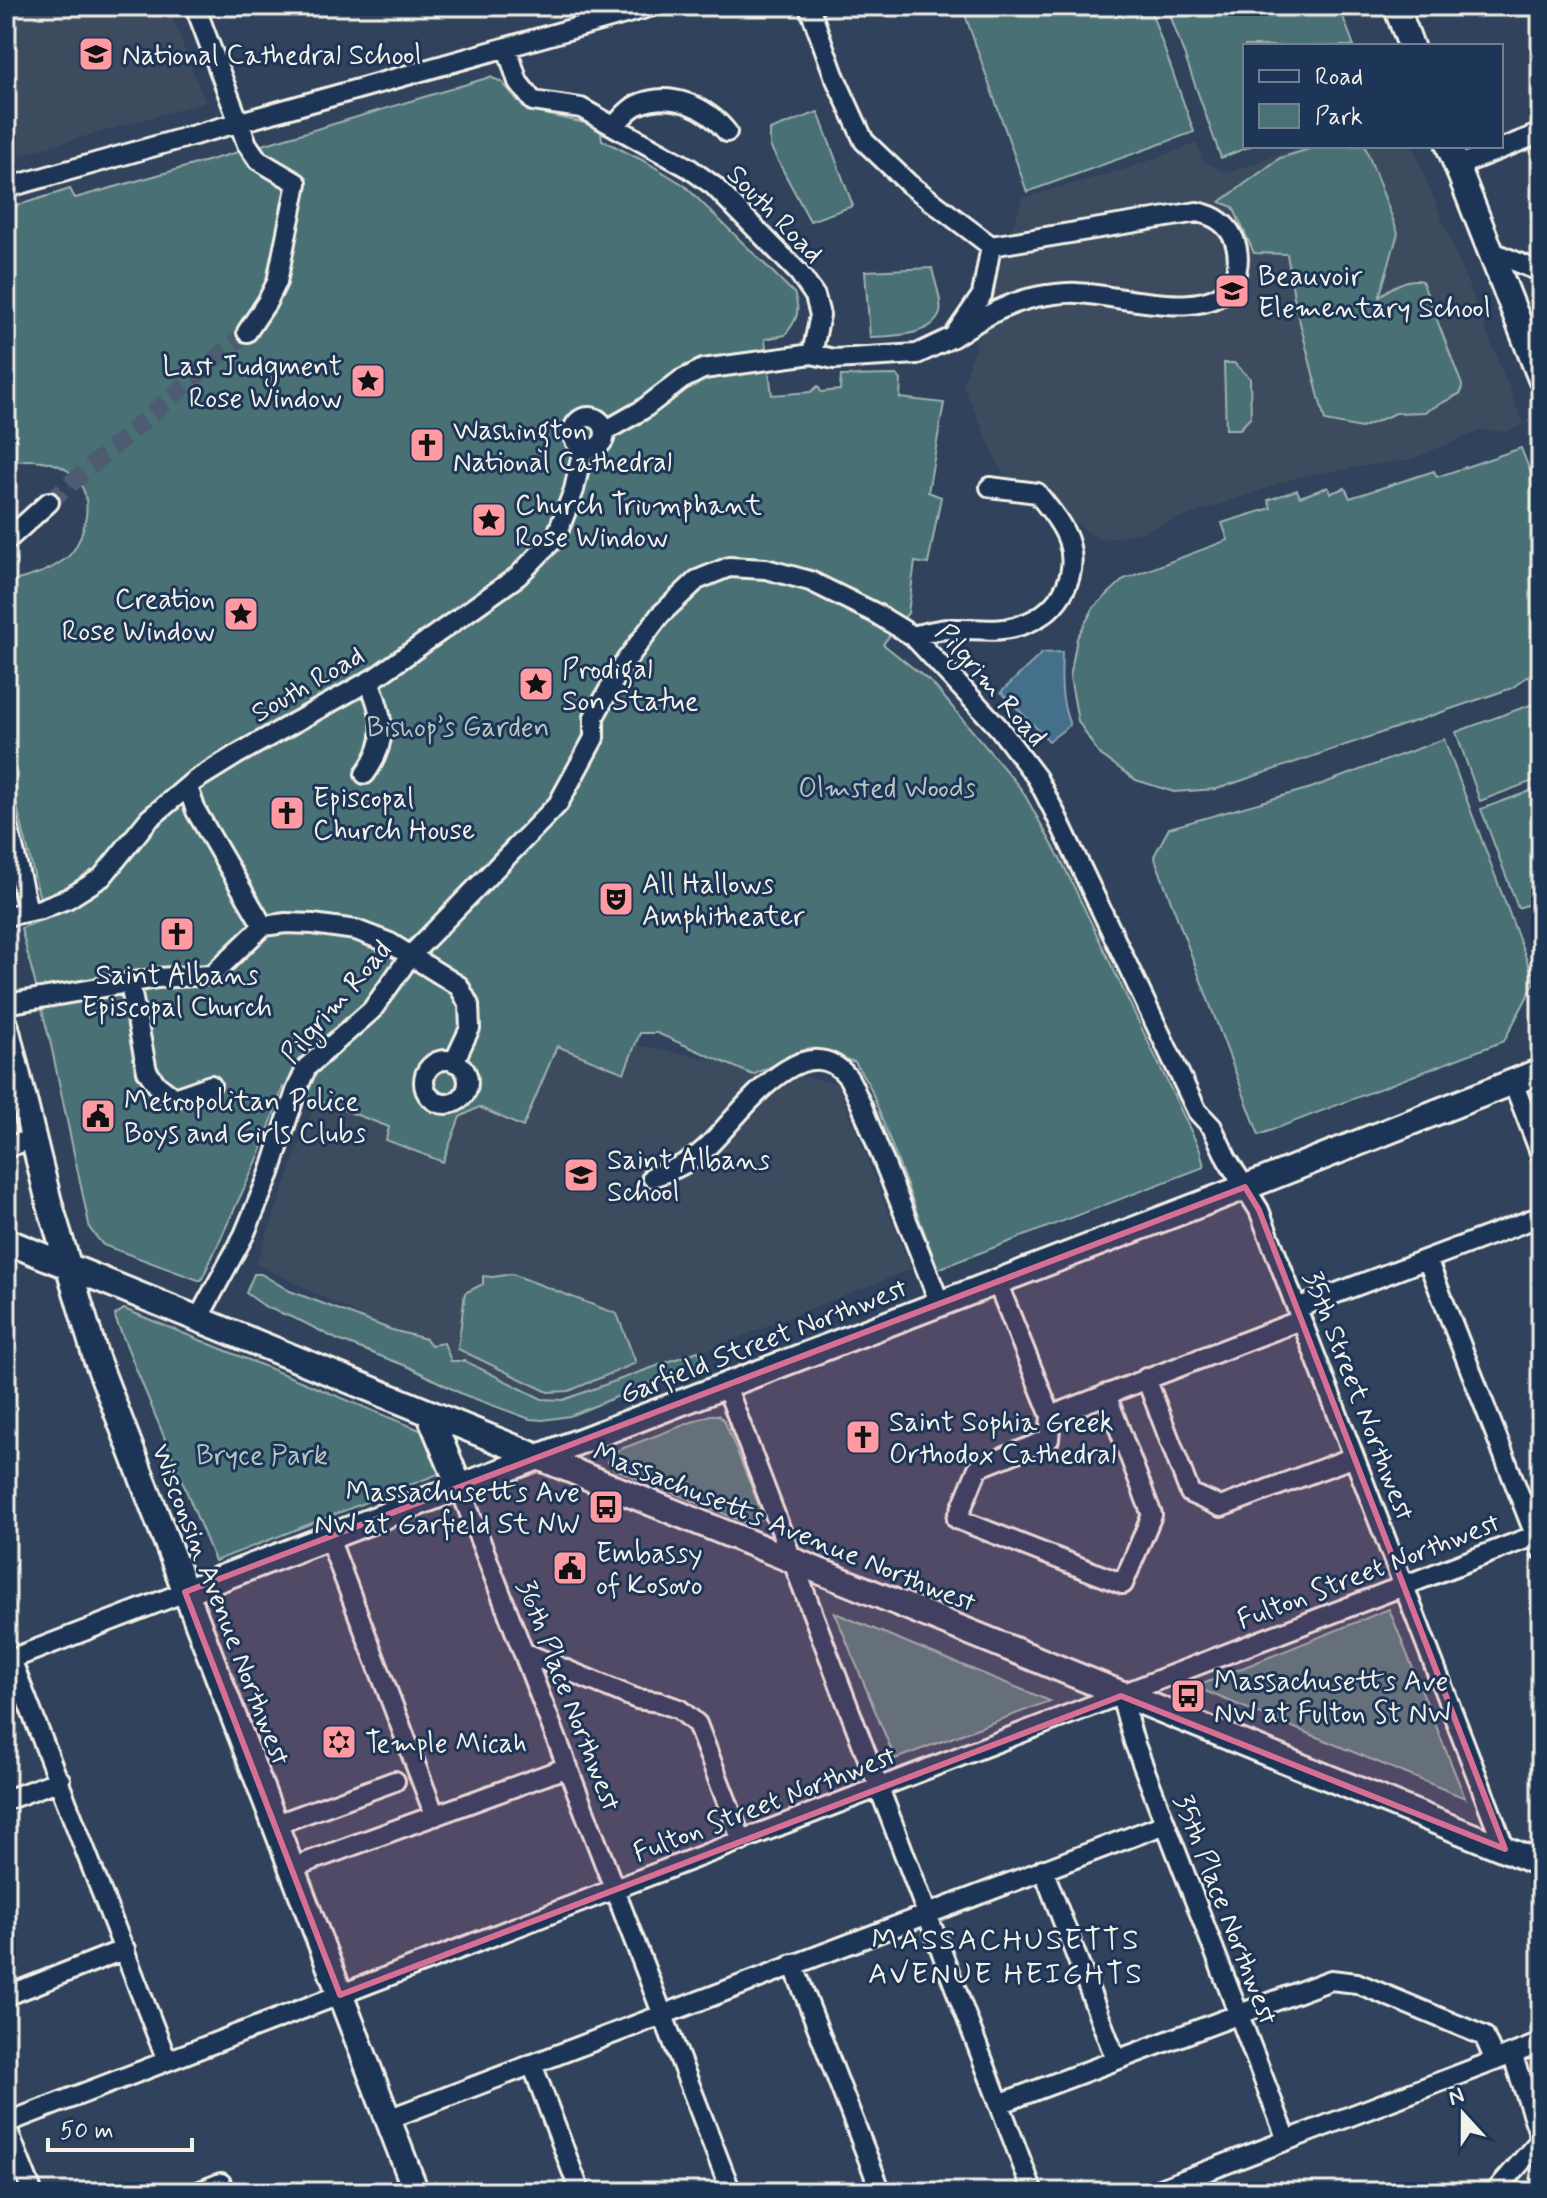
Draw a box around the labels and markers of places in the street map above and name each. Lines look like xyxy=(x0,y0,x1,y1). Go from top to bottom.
school or university icon: National Cathedral School xyxy=(77,35,115,73)
place label: National Cathedral School xyxy=(122,38,421,75)
place label: Beauvoir Elementary School xyxy=(1258,259,1491,328)
school or university icon: Beauvoir Elementary School xyxy=(1213,272,1251,310)
place label: Last Judgment Rose Window xyxy=(162,349,342,418)
place icon: Last Judgment Rose Window xyxy=(349,362,387,400)
place label: Washington National Cathedral xyxy=(453,413,672,482)
church icon: Washington National Cathedral xyxy=(408,426,446,464)
place label: Church Triumphant Rose Window xyxy=(515,488,763,557)
place icon: Church Triumphant Rose Window xyxy=(470,501,508,539)
place label: Creation Rose Window xyxy=(62,582,215,651)
place icon: Creation Rose Window xyxy=(222,595,260,633)
place label: Prodigal Son Statue xyxy=(562,652,698,721)
place icon: Prodigal Son Statue xyxy=(517,665,555,703)
place label: Episcopal Church House xyxy=(313,781,475,850)
church icon: Episcopal Church House xyxy=(268,794,306,832)
place label: All Hallows Amphitheater xyxy=(642,867,805,936)
theatre icon: All Hallows Amphitheater xyxy=(597,880,635,918)
church icon: Saint Albans Episcopal Church xyxy=(158,915,196,953)
place label: Saint Albans Episcopal Church xyxy=(82,958,272,1027)
place label: Metropolitan Police Boys and Girls Clubs xyxy=(124,1084,366,1153)
public building icon: Metropolitan Police Boys and Girls Clubs xyxy=(79,1097,117,1135)
place label: Saint Albans School xyxy=(607,1143,770,1212)
school or university icon: Saint Albans School xyxy=(562,1156,600,1194)
place label: Saint Sophia Greek Orthodox Cathedral xyxy=(889,1405,1116,1474)
church icon: Saint Sophia Greek Orthodox Cathedral xyxy=(844,1418,882,1456)
place label: Massachusetts Ave NW at Garfield St NW xyxy=(314,1475,580,1544)
bus stop icon: Massachusetts Ave NW at Garfield St NW xyxy=(587,1488,625,1526)
place label: Embassy of Kosovo xyxy=(596,1536,703,1605)
public building icon: Embassy of Kosovo xyxy=(551,1549,589,1587)
place label: Massachusetts Ave NW at Fulton St NW xyxy=(1214,1664,1451,1733)
bus stop icon: Massachusetts Ave NW at Fulton St NW xyxy=(1169,1677,1207,1715)
synagogue icon: Temple Micah xyxy=(320,1723,358,1761)
place label: Temple Micah xyxy=(365,1726,527,1763)

